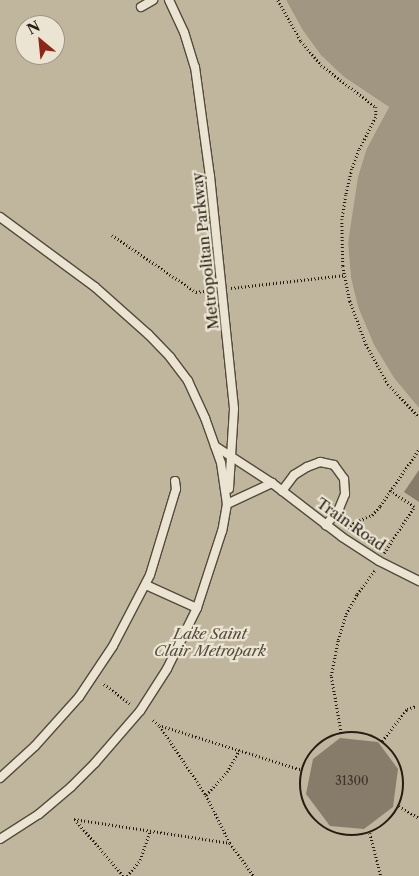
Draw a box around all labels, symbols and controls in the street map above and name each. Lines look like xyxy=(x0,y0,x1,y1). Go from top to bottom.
north arrow xyxy=(15,15,65,65)
text: N xyxy=(24,17,43,38)
street label: Metropolitan Parkway xyxy=(188,171,222,331)
street label: Train Road xyxy=(313,494,389,554)
park label: Lake Saint Clair Metropark xyxy=(154,624,266,659)
house number: 31300 xyxy=(335,774,369,788)

